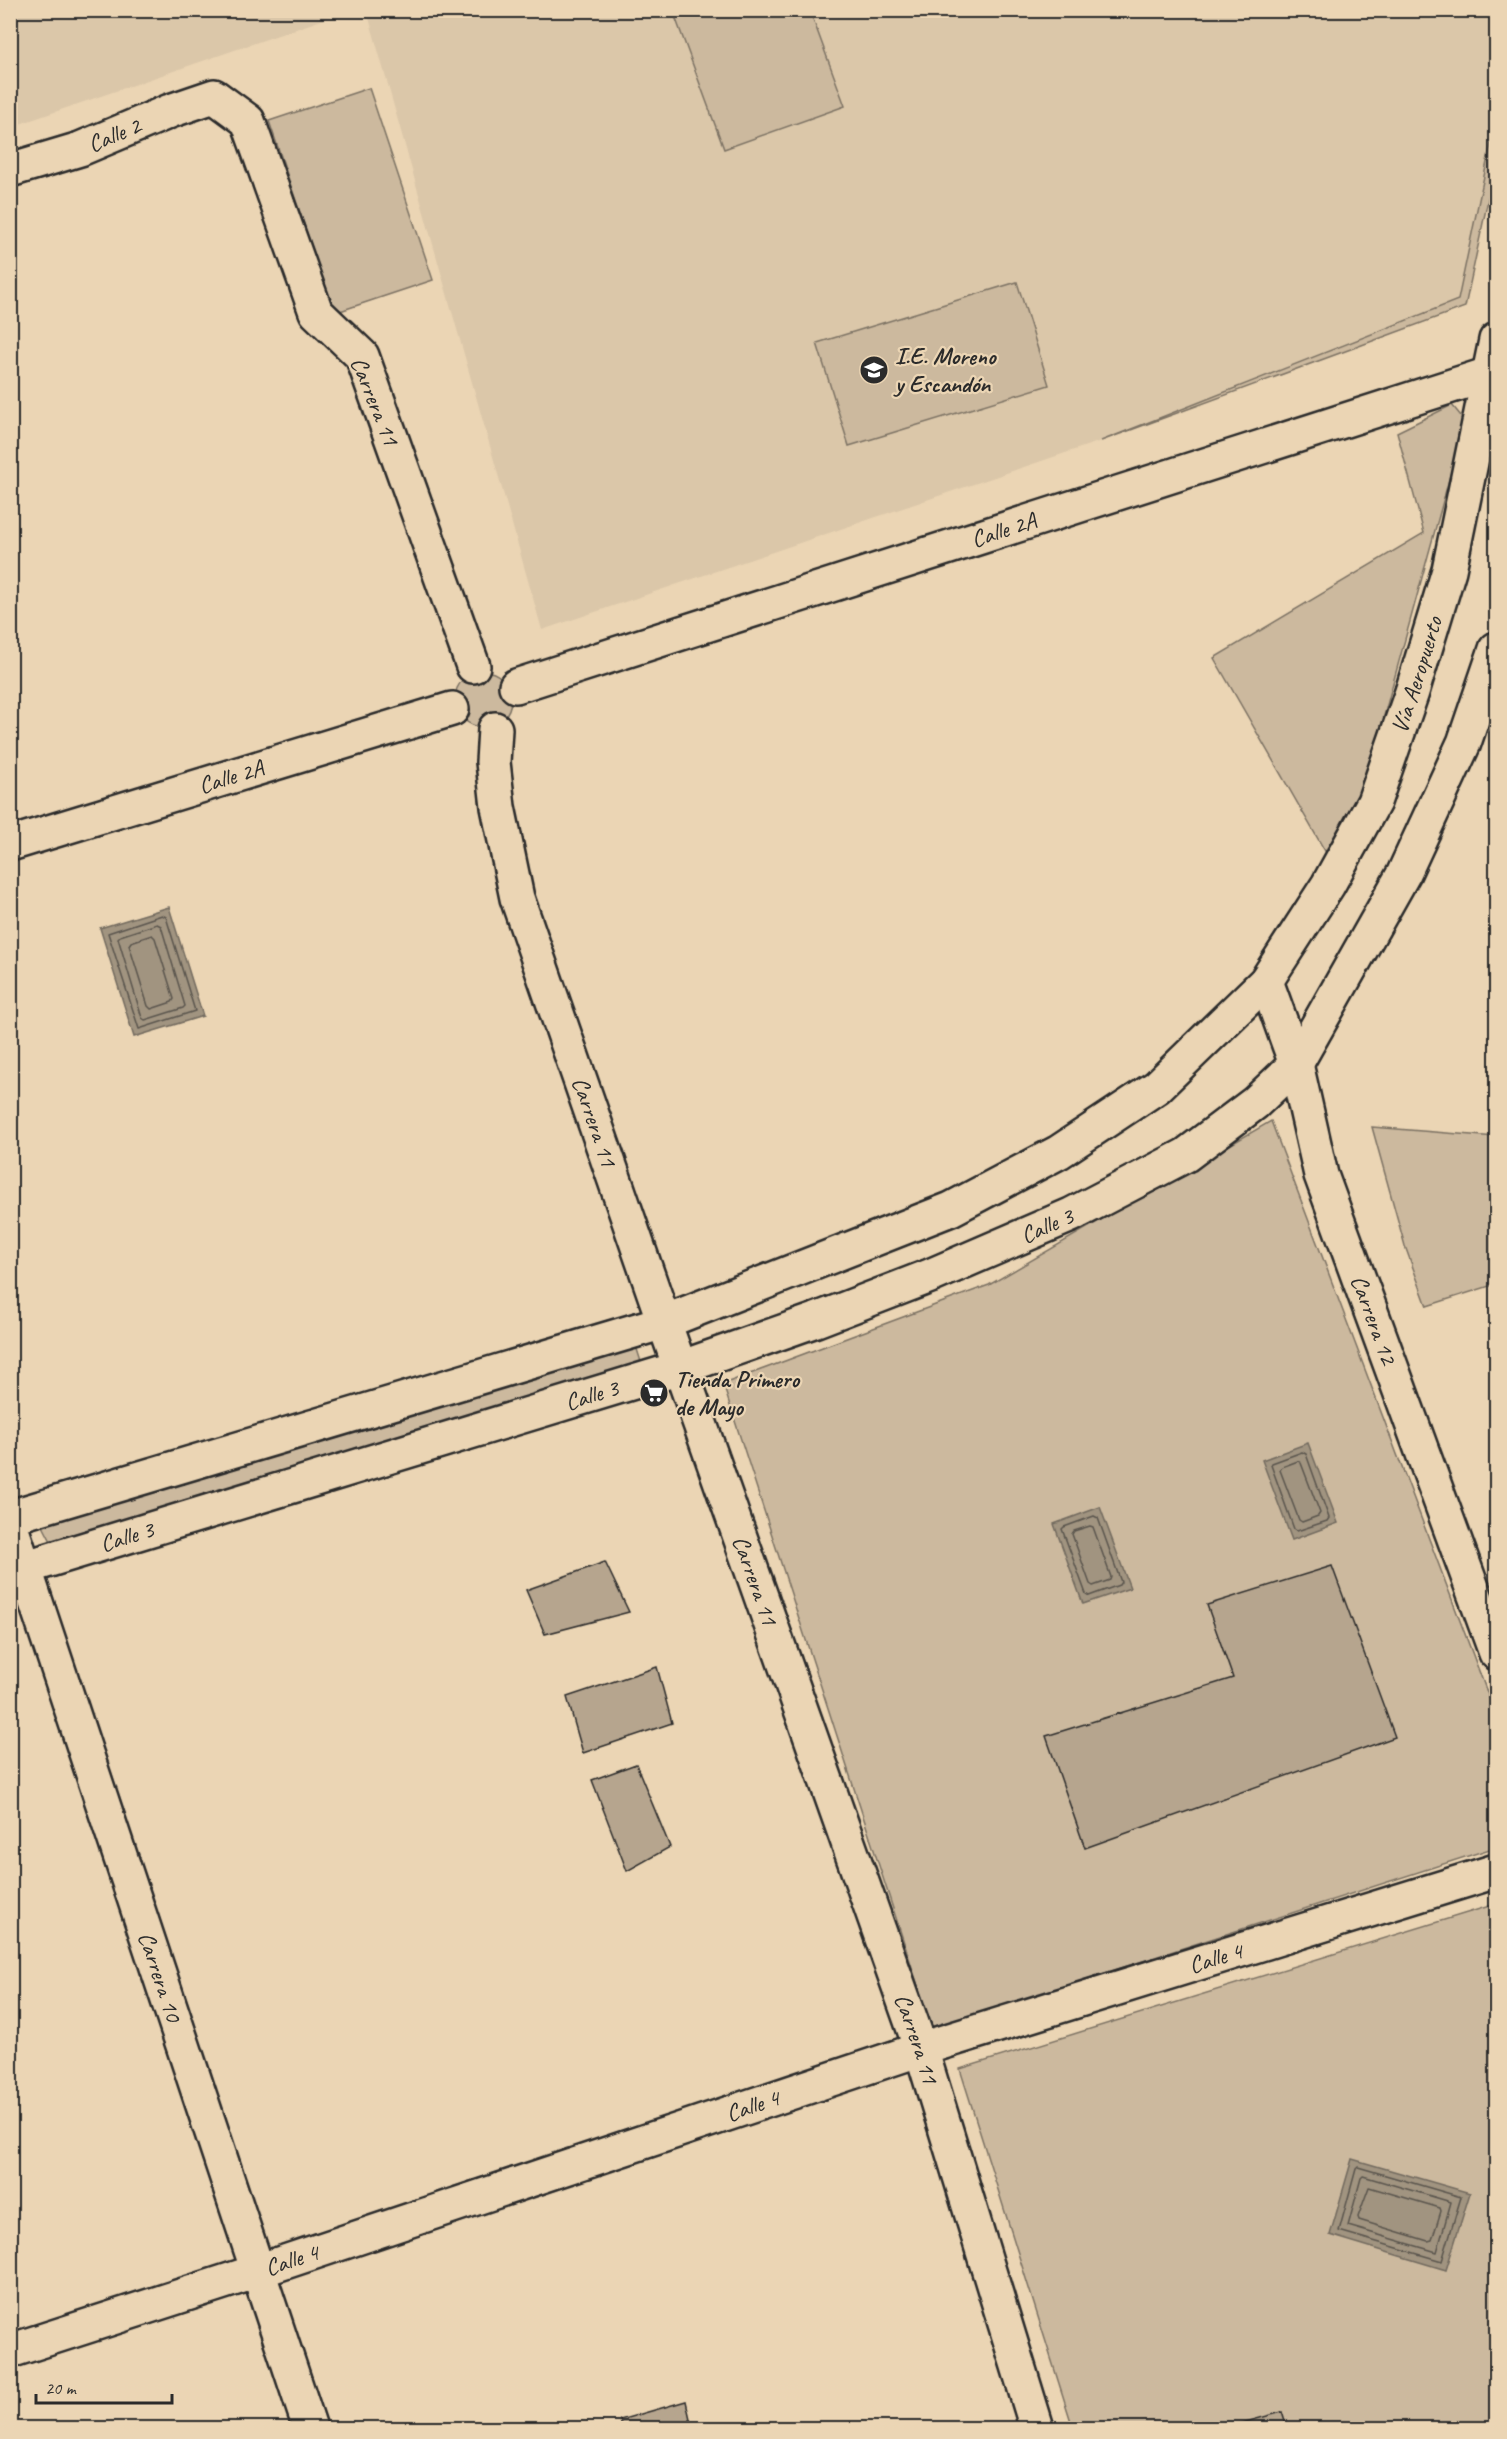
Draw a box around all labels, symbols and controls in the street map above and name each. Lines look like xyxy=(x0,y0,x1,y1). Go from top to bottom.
street label: Calle 2 xyxy=(83,109,147,159)
place label: I.E. Moreno y Escandón xyxy=(893,341,998,399)
street label: Carrera 11 xyxy=(344,352,407,451)
school or university icon: I.E. Moreno y Escandón xyxy=(858,354,890,386)
street label: Calle 2A xyxy=(967,505,1041,554)
street label: Vía Aeropuerto xyxy=(1384,612,1449,737)
street label: Calle 2A xyxy=(195,752,268,801)
street label: Carrera 11 xyxy=(565,1073,624,1172)
street label: Calle 3 xyxy=(1016,1200,1080,1250)
street label: Carrera 12 xyxy=(1344,1271,1405,1370)
place label: Tienda Primero de Mayo xyxy=(675,1364,801,1422)
street label: Calle 3 xyxy=(561,1372,624,1417)
supermarket icon: Tienda Primero de Mayo xyxy=(638,1377,670,1409)
street label: Calle 3 xyxy=(96,1514,159,1559)
street label: Carrera 11 xyxy=(726,1532,785,1630)
street label: Carrera 10 xyxy=(131,1928,190,2028)
street label: Calle 4 xyxy=(1185,1935,1248,1980)
street label: Carrera 11 xyxy=(888,1990,946,2088)
street label: Calle 4 xyxy=(722,2082,785,2128)
street label: Calle 4 xyxy=(261,2236,324,2283)
scale bar xyxy=(36,2367,172,2405)
text: 20 m xyxy=(45,2377,78,2399)

